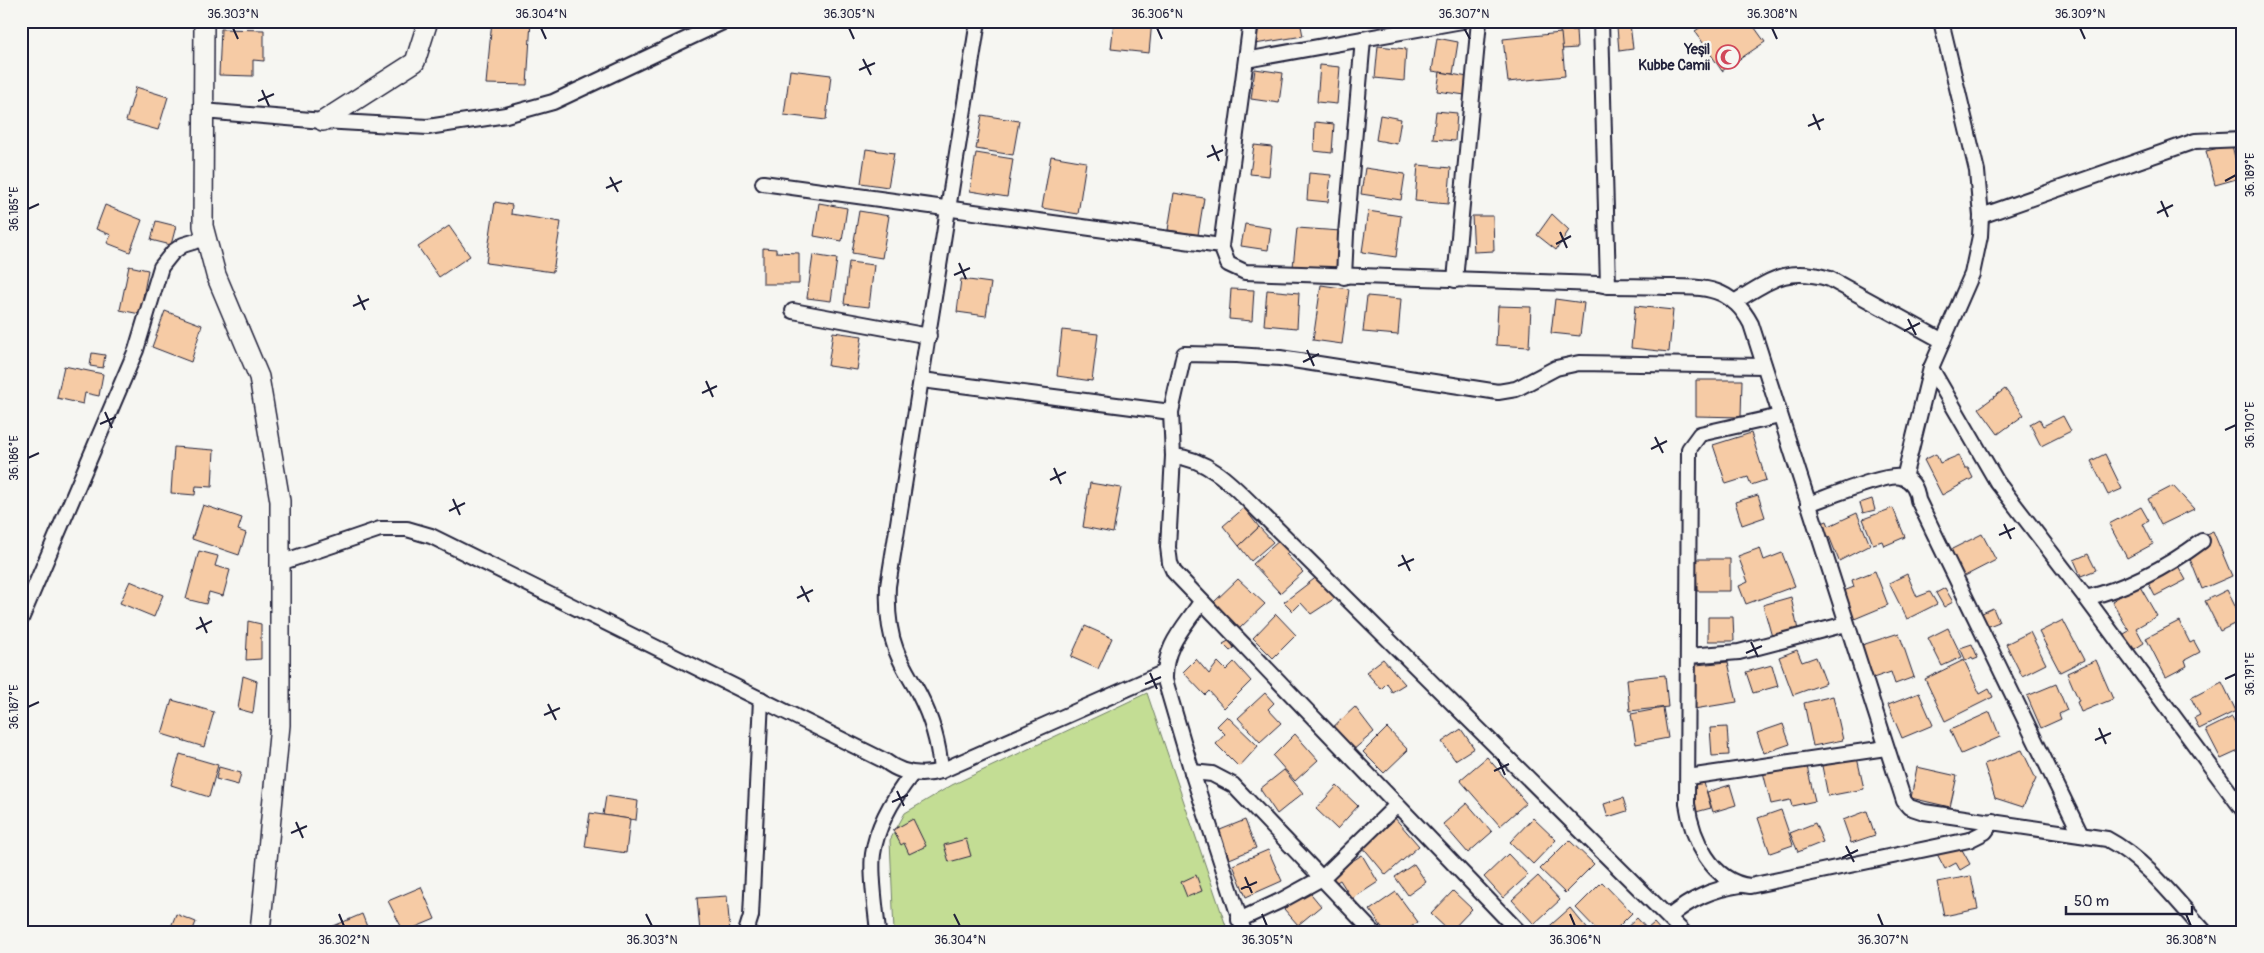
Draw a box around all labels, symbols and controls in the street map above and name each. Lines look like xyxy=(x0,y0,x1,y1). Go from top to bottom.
text: 36.303°N xyxy=(207,7,259,22)
text: 36.304°N xyxy=(515,7,567,22)
text: 36.305°N xyxy=(823,7,875,22)
text: 36.306°N xyxy=(1131,7,1183,22)
text: 36.307°N xyxy=(1439,7,1489,22)
text: 36.308°N xyxy=(1747,7,1797,22)
text: 36.309°N xyxy=(2055,7,2105,22)
place label: Yeşil Kubbe Camii xyxy=(1638,41,1710,74)
mosque icon: Yeşil Kubbe Camii xyxy=(1715,44,1741,70)
text: 36.189°E xyxy=(2243,153,2258,197)
text: 36.185°E xyxy=(7,186,22,232)
text: 36.190°E xyxy=(2243,402,2258,448)
text: 36.186°E xyxy=(7,435,22,481)
text: 36.191°E xyxy=(2243,652,2258,696)
text: 36.187°E xyxy=(7,685,22,729)
scale bar xyxy=(2066,883,2193,915)
text: 50 m xyxy=(2074,892,2109,911)
text: 36.302°N xyxy=(318,933,370,948)
text: 36.303°N xyxy=(626,933,678,948)
text: 36.304°N xyxy=(934,933,986,948)
text: 36.305°N xyxy=(1241,933,1293,948)
text: 36.306°N xyxy=(1549,933,1601,948)
text: 36.307°N xyxy=(1858,933,1908,948)
text: 36.308°N xyxy=(2166,933,2216,948)

